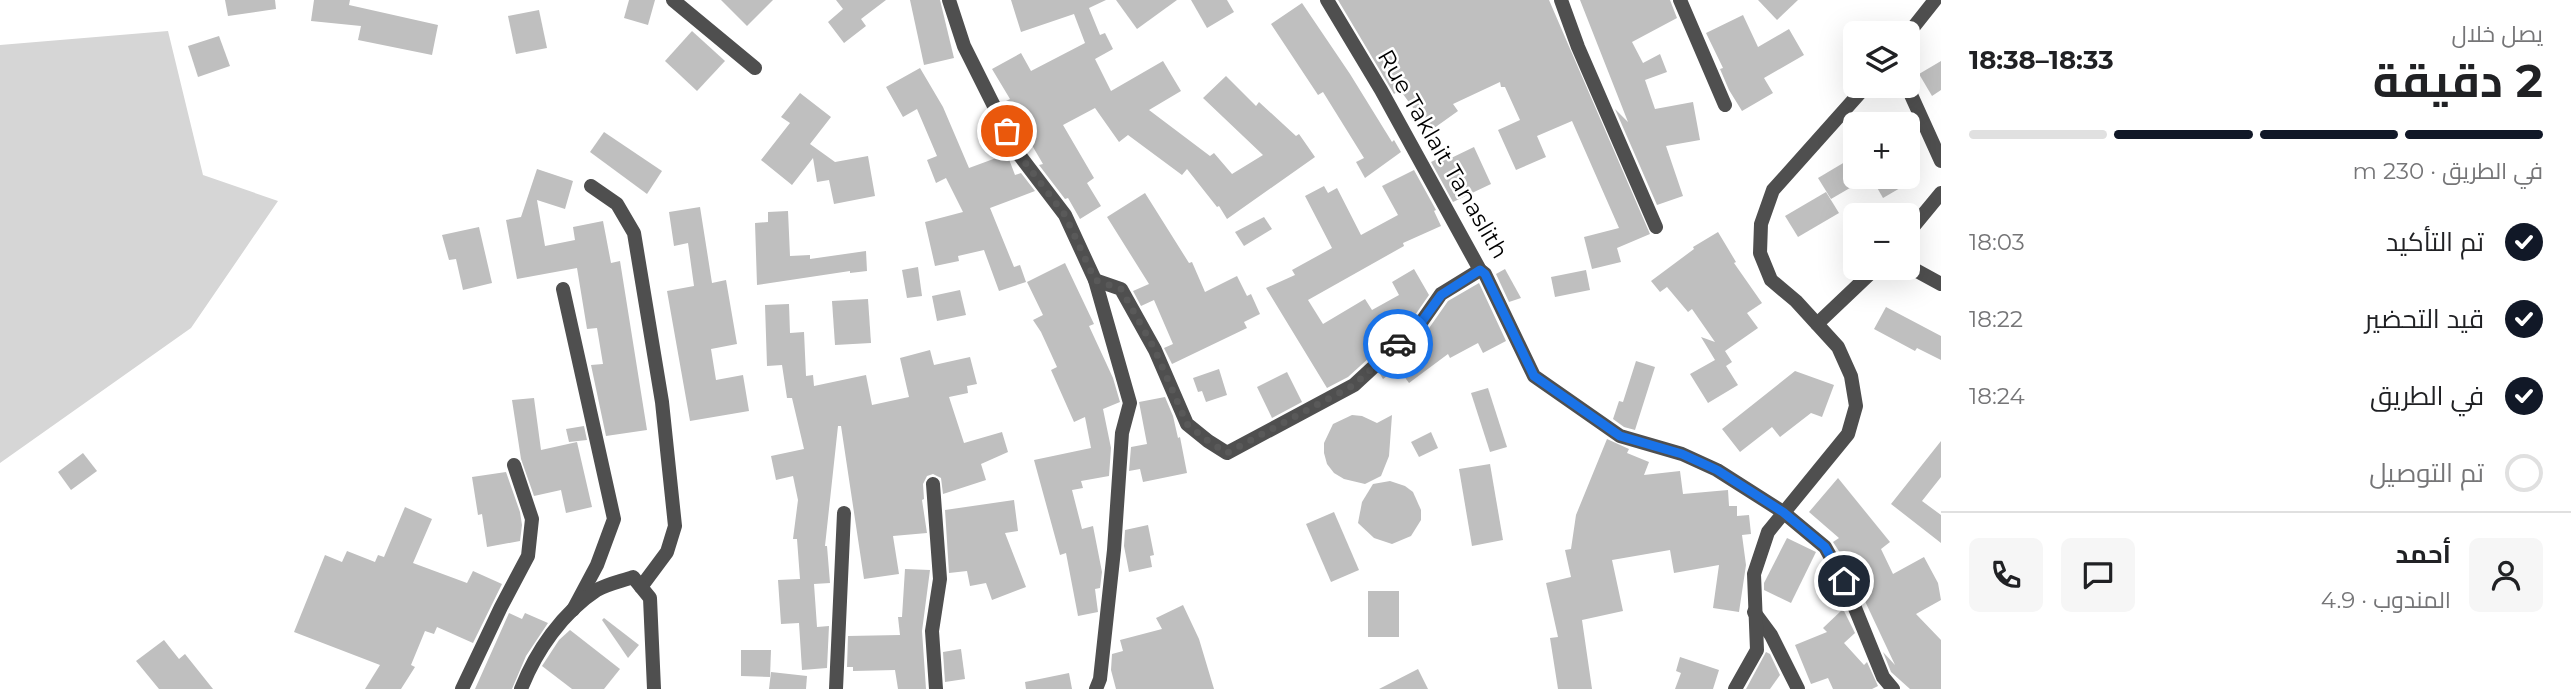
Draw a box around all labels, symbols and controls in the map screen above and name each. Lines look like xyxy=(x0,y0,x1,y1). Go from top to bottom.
text: يصل خلال xyxy=(2452,20,2543,48)
map controls xyxy=(1843,21,1920,280)
button: layers xyxy=(1843,21,1920,98)
text: 18:33–18:38 xyxy=(1969,44,2114,76)
street label: Rue Taklait Tanaslith xyxy=(1372,45,1514,263)
text: 2 دقيقة xyxy=(2373,52,2543,109)
pin xyxy=(977,101,1037,161)
icon: bag xyxy=(988,112,1026,150)
button: + xyxy=(1843,112,1920,189)
text: في الطريق · 230 m xyxy=(2353,157,2543,185)
button: − xyxy=(1843,203,1920,280)
icon: check xyxy=(2505,223,2543,261)
text: تم التأكيد xyxy=(2386,226,2484,258)
text: 18:03 xyxy=(1969,228,2025,256)
icon: check xyxy=(2505,300,2543,338)
text: قيد التحضير xyxy=(2365,303,2484,335)
text: 18:22 xyxy=(1969,305,2023,333)
courier xyxy=(1363,309,1433,379)
icon: car xyxy=(1379,325,1417,363)
icon: check xyxy=(2505,377,2543,415)
text: في الطريق xyxy=(2370,380,2484,412)
text: 18:24 xyxy=(1969,382,2025,410)
text: تم التوصيل xyxy=(2369,457,2484,489)
button: phone xyxy=(1969,538,2043,612)
button: chat xyxy=(2061,538,2135,612)
text: أحمد xyxy=(2395,538,2451,570)
button: person xyxy=(2469,538,2543,612)
pin xyxy=(1814,551,1874,611)
icon: home xyxy=(1825,562,1863,600)
text: المندوب · 4.9 xyxy=(2321,586,2451,614)

